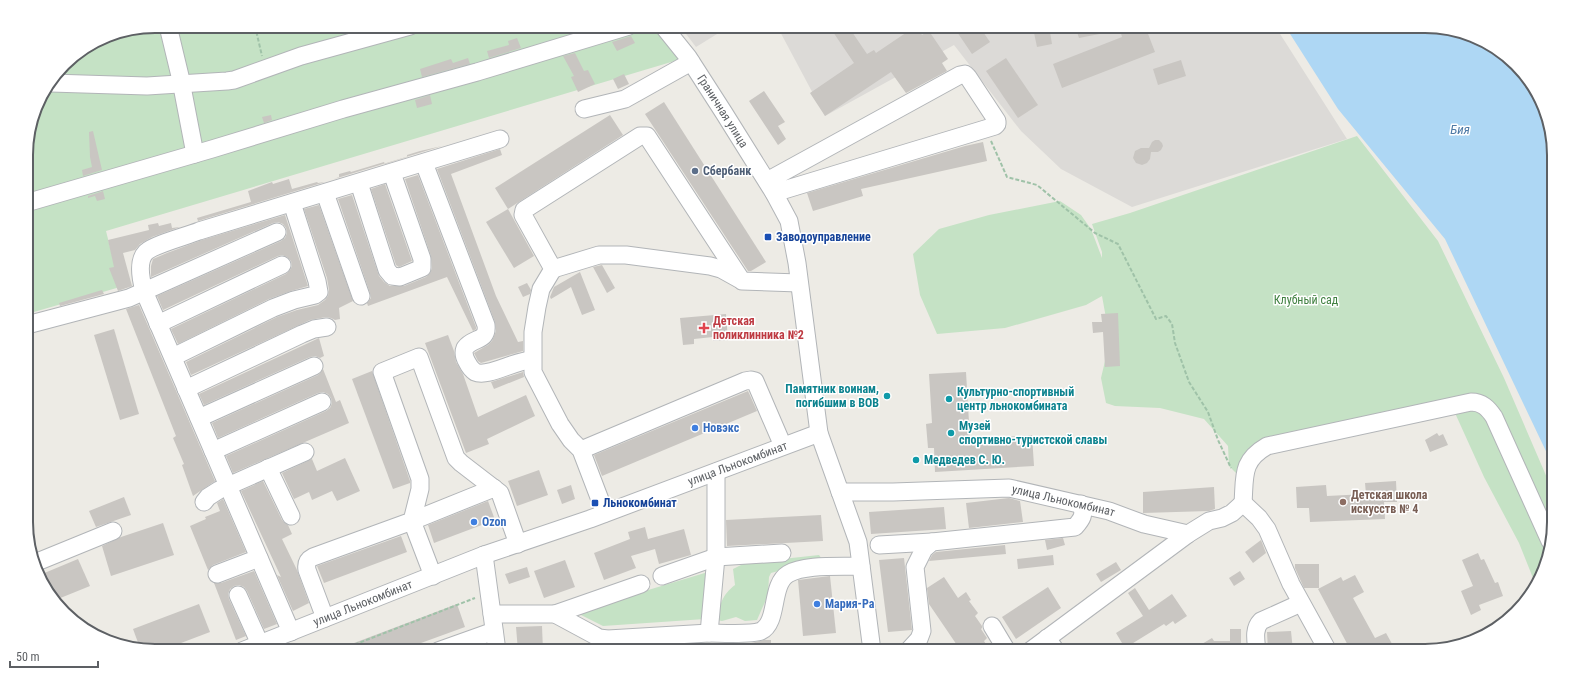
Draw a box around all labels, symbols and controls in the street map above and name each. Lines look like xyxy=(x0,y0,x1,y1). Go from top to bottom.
street label: Граничная улица xyxy=(694,72,751,150)
water label: Бия xyxy=(1450,122,1470,137)
place label: Сбербанк xyxy=(703,164,751,178)
marker: Сбербанк xyxy=(690,166,700,176)
place label: Заводоуправление xyxy=(776,230,871,244)
marker: Заводоуправление xyxy=(763,232,773,242)
park label: Клубный сад xyxy=(1274,293,1339,307)
place label: Детская поликлинника №2 xyxy=(713,314,804,342)
marker: Детская поликлинника №2 xyxy=(698,322,710,334)
place label: Памятник воинам, погибшим в ВОВ xyxy=(785,382,879,410)
place label: Культурно-спортивный центр льнокомбината xyxy=(957,385,1074,413)
marker: Памятник воинам, погибшим в ВОВ xyxy=(882,391,892,401)
marker: Культурно-спортивный центр льнокомбината xyxy=(944,394,954,404)
place label: Музей спортивно-туристской славы xyxy=(959,419,1107,447)
place label: Новэкс xyxy=(703,421,740,435)
marker: Новэкс xyxy=(690,423,700,433)
marker: Музей спортивно-туристской славы xyxy=(946,428,956,438)
street label: улица Льнокомбинат xyxy=(686,438,789,489)
place label: Медведев С. Ю. xyxy=(924,453,1005,467)
marker: Медведев С. Ю. xyxy=(911,455,921,465)
street label: улица Льнокомбинат xyxy=(1011,482,1117,520)
place label: Детская школа искусств № 4 xyxy=(1351,488,1428,516)
place label: Льнокомбинат xyxy=(603,496,677,510)
marker: Детская школа искусств № 4 xyxy=(1338,497,1348,507)
marker: Льнокомбинат xyxy=(590,498,600,508)
place label: Ozon xyxy=(482,515,507,529)
marker: Ozon xyxy=(469,517,479,527)
street label: улица Льнокомбинат xyxy=(311,577,414,629)
place label: Мария-Ра xyxy=(825,597,875,611)
marker: Мария-Ра xyxy=(812,599,822,609)
scale bar xyxy=(10,643,98,669)
text: 50 m xyxy=(16,650,40,664)

